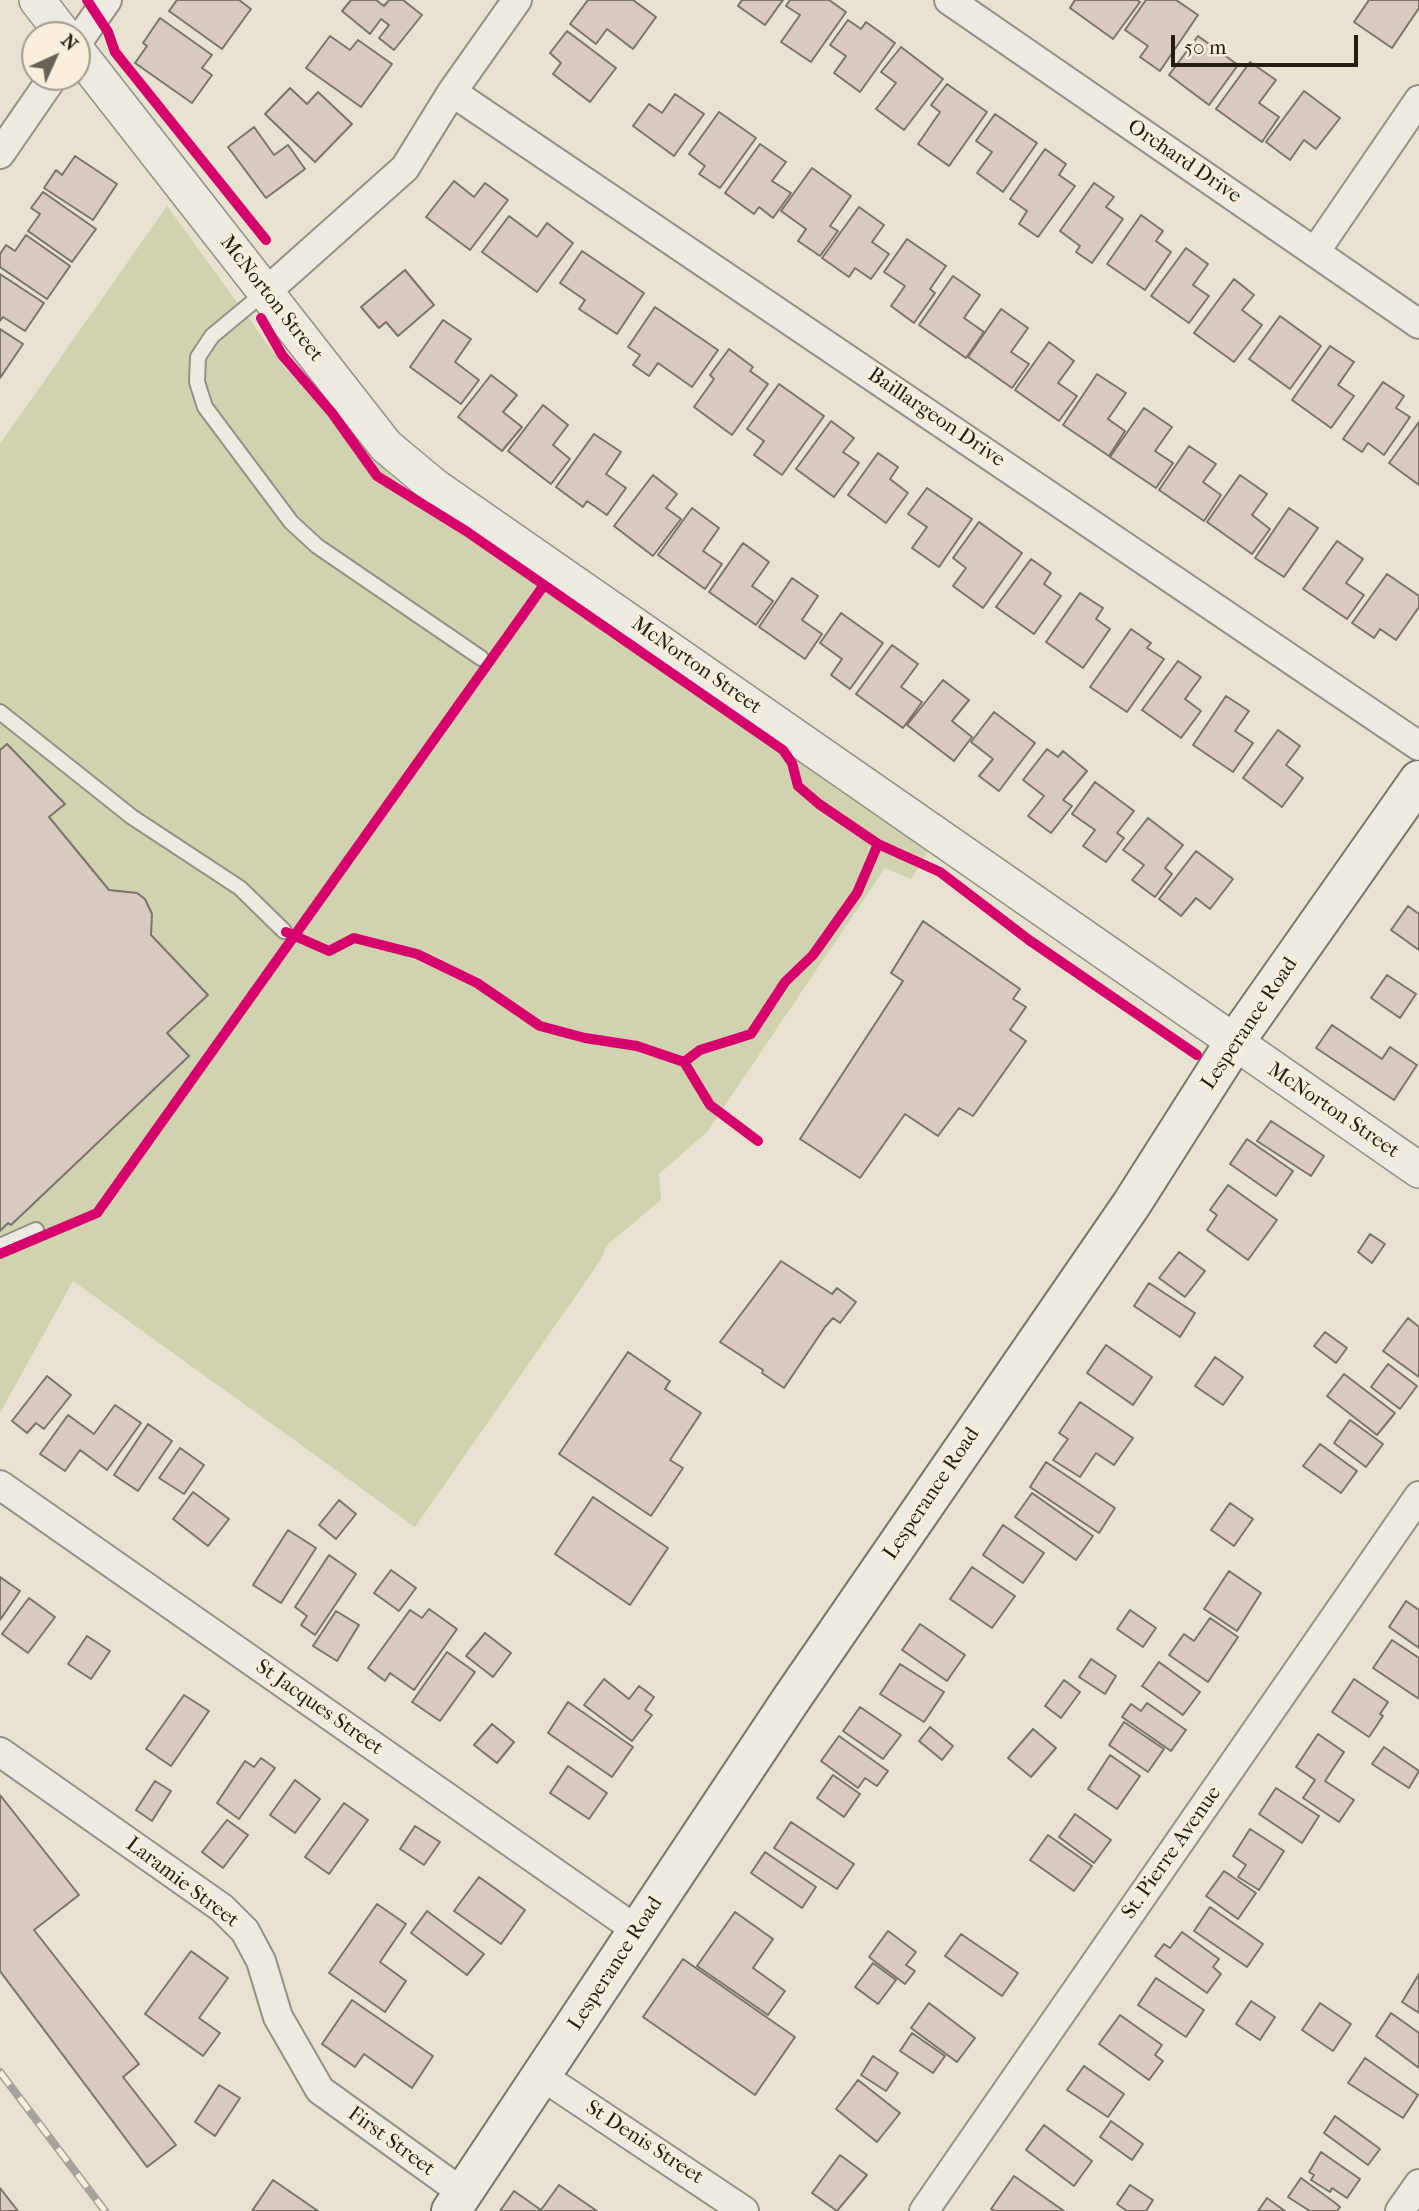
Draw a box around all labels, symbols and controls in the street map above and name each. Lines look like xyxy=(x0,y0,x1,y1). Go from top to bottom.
north arrow xyxy=(21,21,91,91)
scale bar xyxy=(1174,21,1361,65)
text: N xyxy=(57,30,82,55)
text: 50 m xyxy=(1184,35,1227,59)
street label: Orchard Drive xyxy=(1122,115,1246,209)
street label: McNorton Street xyxy=(214,231,328,367)
street label: Baillargeon Drive xyxy=(863,363,1009,473)
street label: McNorton Street xyxy=(626,612,766,720)
street label: Lesperance Road xyxy=(1196,953,1304,1095)
street label: McNorton Street xyxy=(1262,1058,1404,1164)
street label: Lesperance Road xyxy=(878,1423,986,1565)
street label: St Jacques Street xyxy=(250,1655,388,1761)
street label: St. Pierre Avenue xyxy=(1117,1782,1227,1924)
street label: Laramie Street xyxy=(121,1832,243,1934)
street label: Lesperance Road xyxy=(563,1892,669,2036)
street label: St Denis Street xyxy=(580,2096,708,2190)
street label: First Street xyxy=(343,2102,439,2182)

